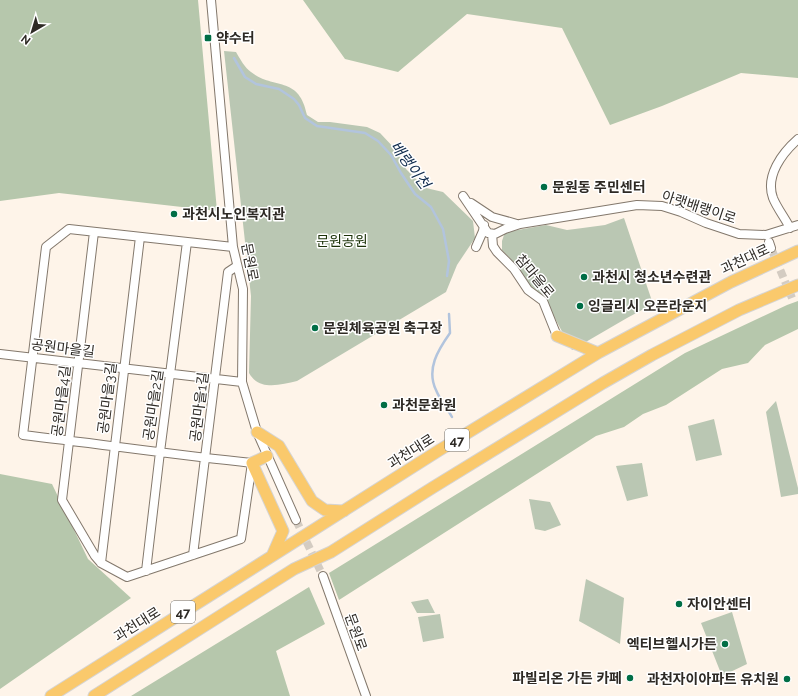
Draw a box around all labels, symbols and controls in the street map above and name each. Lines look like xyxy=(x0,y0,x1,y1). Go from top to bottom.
north arrow xyxy=(12,12,52,52)
place label: 약수터 xyxy=(216,30,255,46)
text: N xyxy=(19,32,33,47)
marker: 약수터 xyxy=(203,33,213,43)
water label: 배랭이천 xyxy=(386,138,435,194)
place label: 문원동 주민센터 xyxy=(552,179,646,195)
marker: 문원동 주민센터 xyxy=(539,182,549,192)
street label: 아랫배랭이로 xyxy=(660,187,738,227)
place label: 과천시노인복지관 xyxy=(182,206,285,222)
marker: 과천시노인복지관 xyxy=(169,209,179,219)
park label: 문원공원 xyxy=(316,233,368,249)
street label: 과천대로 xyxy=(718,241,772,277)
street label: 문원로 xyxy=(238,242,262,283)
street label: 참마을로 xyxy=(512,251,558,301)
place label: 과천시 청소년수련관 xyxy=(592,269,711,285)
marker: 과천시 청소년수련관 xyxy=(579,272,589,282)
place label: 잉글리시 오픈라운지 xyxy=(588,298,707,314)
marker: 잉글리시 오픈라운지 xyxy=(575,301,585,311)
place label: 문원체육공원 축구장 xyxy=(323,320,442,336)
marker: 문원체육공원 축구장 xyxy=(310,323,320,333)
street label: 공원마을길 xyxy=(30,336,96,360)
street label: 공원마을3길 xyxy=(95,361,119,435)
street label: 공원마을4길 xyxy=(49,364,73,438)
street label: 공원마을2길 xyxy=(140,368,166,442)
street label: 공원마을1길 xyxy=(187,371,211,443)
place label: 과천문화원 xyxy=(392,397,456,413)
marker: 과천문화원 xyxy=(379,400,389,410)
road number: 47 xyxy=(445,429,469,451)
street label: 과천대로 xyxy=(385,431,437,471)
place label: 자이안센터 xyxy=(687,596,751,612)
marker: 자이안센터 xyxy=(674,599,684,609)
road number: 47 xyxy=(171,601,195,623)
street label: 과천대로 xyxy=(111,604,163,644)
street label: 문원로 xyxy=(342,611,370,653)
place label: 엑티브헬시가든 xyxy=(627,636,717,652)
marker: 엑티브헬시가든 xyxy=(720,639,730,649)
place label: 파빌리온 가든 카페 xyxy=(512,670,622,686)
place label: 과천자이아파트 유치원 xyxy=(647,671,779,687)
marker: 파빌리온 가든 카페 xyxy=(625,673,635,683)
marker: 과천자이아파트 유치원 xyxy=(782,674,792,684)

